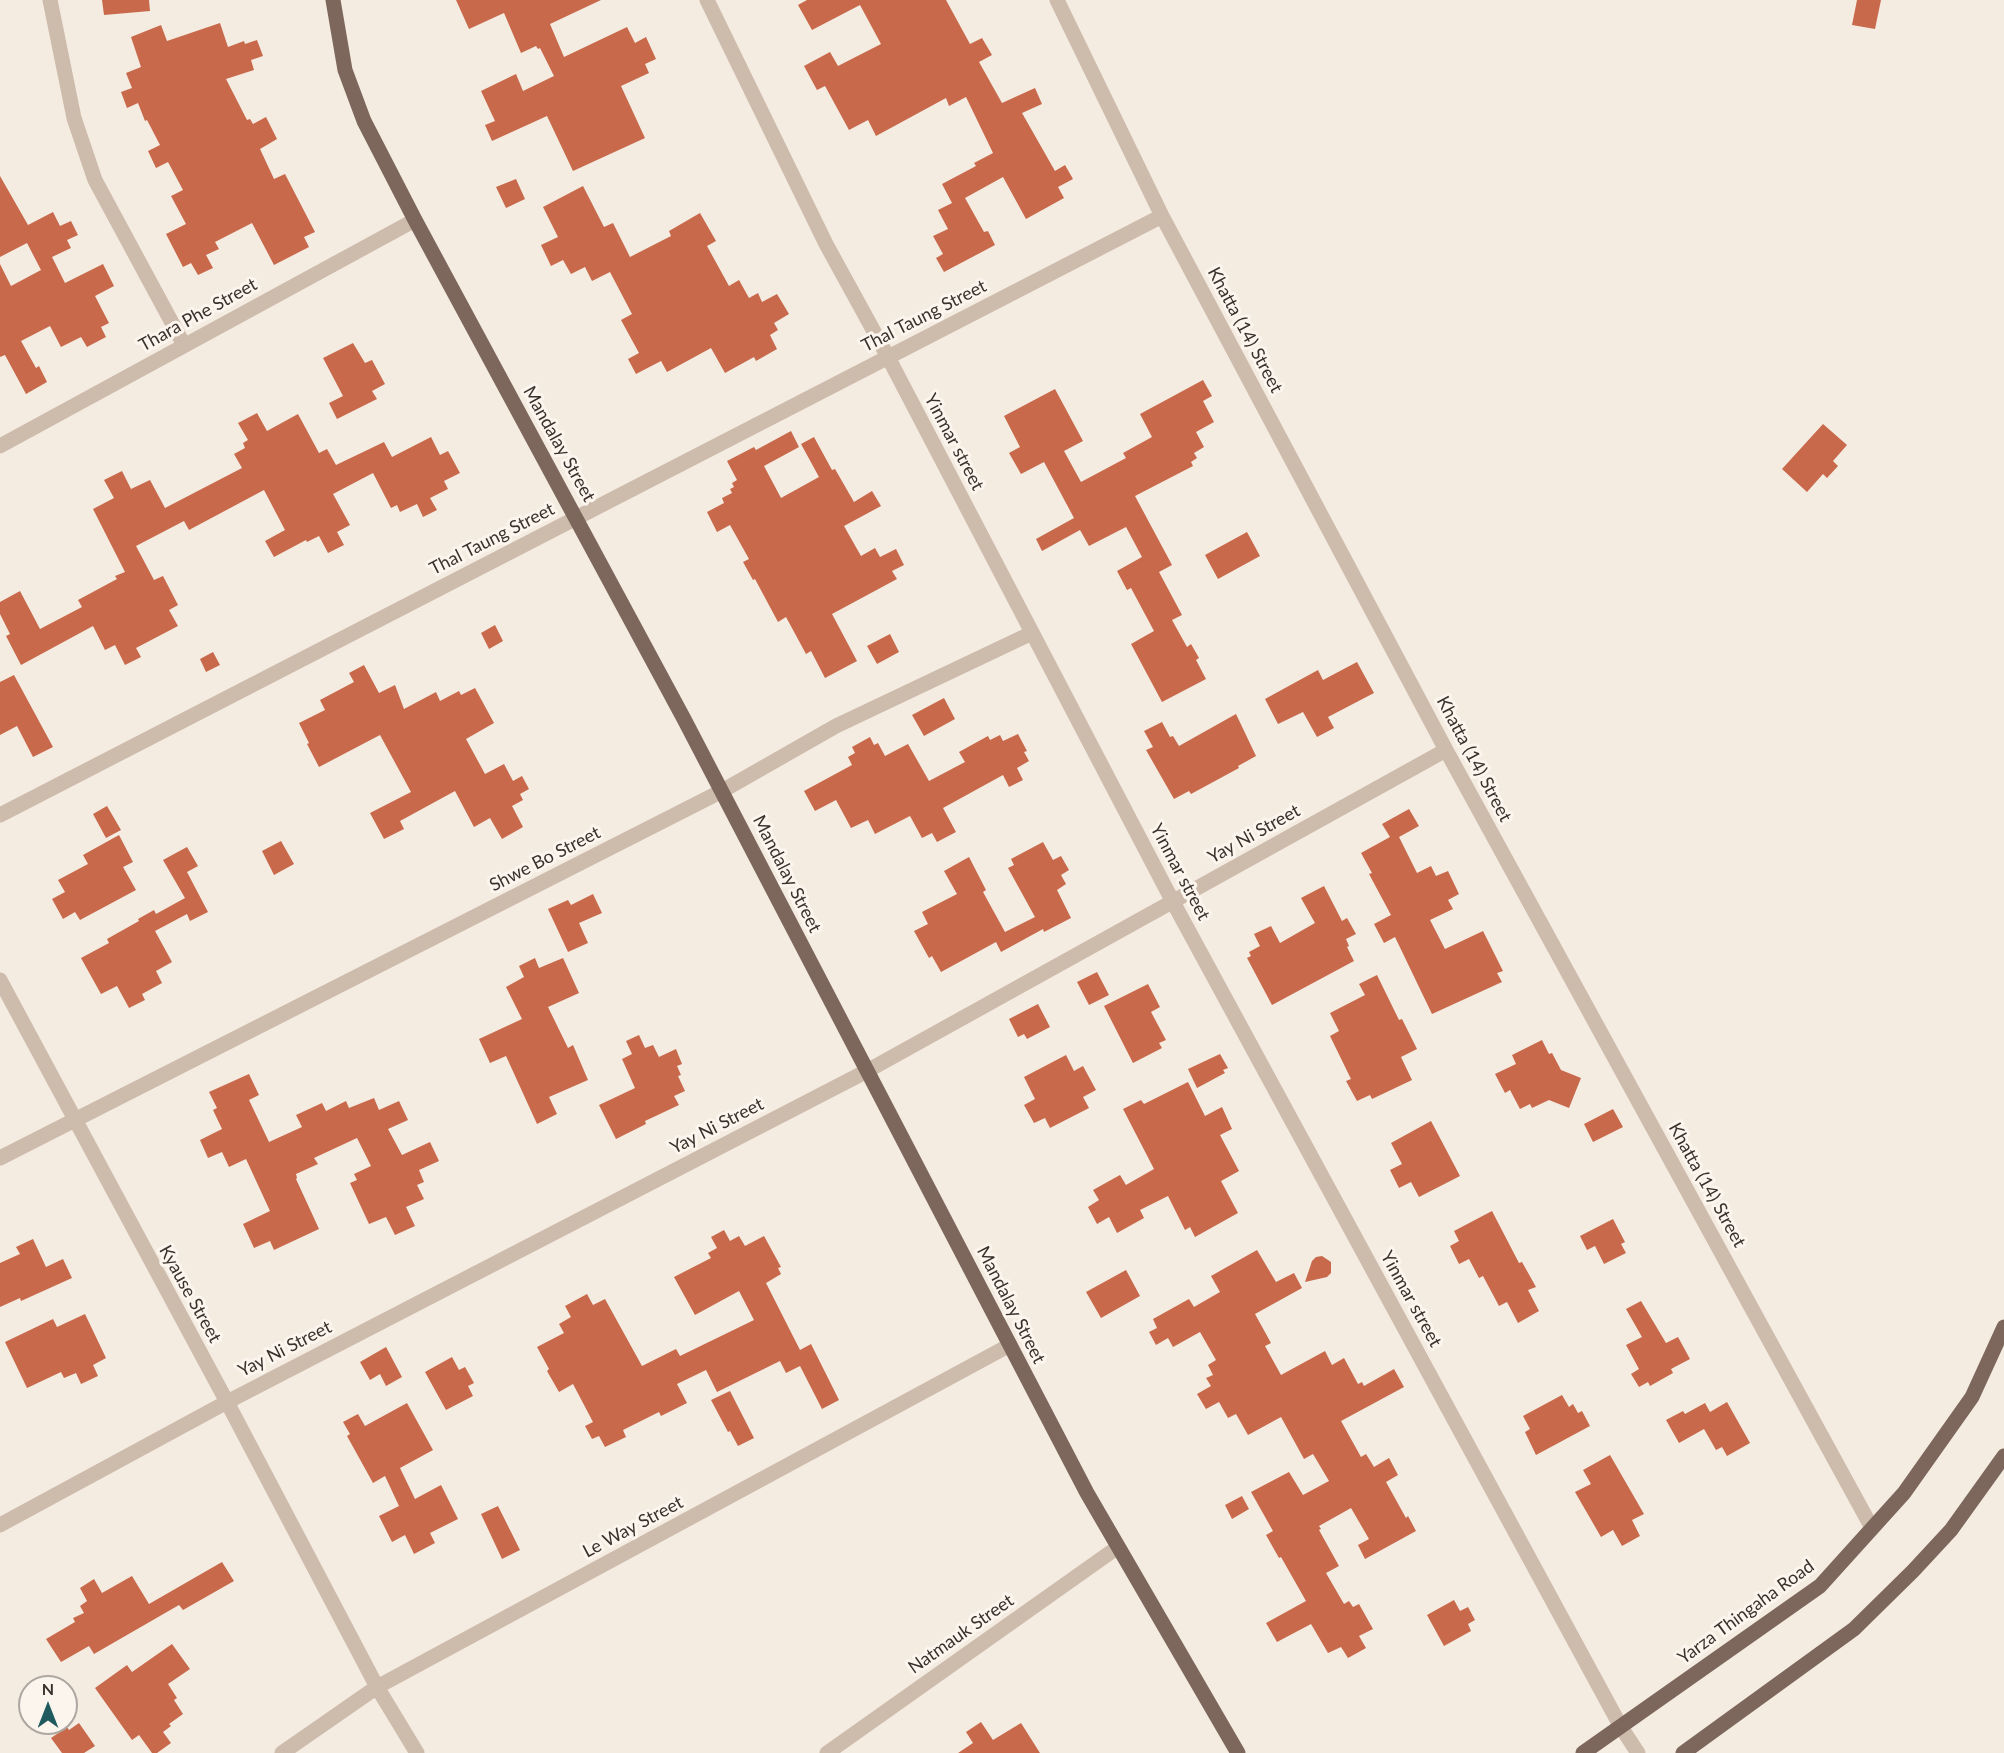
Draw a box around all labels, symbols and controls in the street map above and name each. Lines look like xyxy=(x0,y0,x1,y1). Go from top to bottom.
street label: Khatta (14) Street xyxy=(1203,264,1287,396)
street label: Thara Phe Street xyxy=(135,274,261,356)
street label: Thal Taung Street xyxy=(858,275,990,357)
street label: Mandalay Street xyxy=(518,382,600,506)
street label: Yinmar street xyxy=(920,390,988,494)
street label: Thal Taung Street xyxy=(426,498,558,580)
street label: Khatta (14) Street xyxy=(1432,693,1516,825)
street label: Yay Ni Street xyxy=(1204,800,1304,868)
street label: Mandalay Street xyxy=(748,812,826,936)
street label: Yinmar street xyxy=(1146,820,1214,924)
street label: Shwe Bo Street xyxy=(486,822,604,896)
street label: Yay Ni Street xyxy=(667,1093,767,1159)
street label: Khatta (14) Street xyxy=(1664,1119,1750,1251)
street label: Kyause Street xyxy=(154,1241,226,1347)
street label: Mandalay Street xyxy=(972,1243,1050,1367)
street label: Yinmar street xyxy=(1376,1247,1446,1351)
street label: Yay Ni Street xyxy=(235,1316,335,1382)
street label: Le Way Street xyxy=(579,1492,687,1562)
street label: Yarza Thingaha Road xyxy=(1674,1555,1818,1669)
street label: Natmauk Street xyxy=(904,1590,1018,1678)
north arrow xyxy=(18,1675,78,1735)
text: N xyxy=(42,1679,54,1698)

